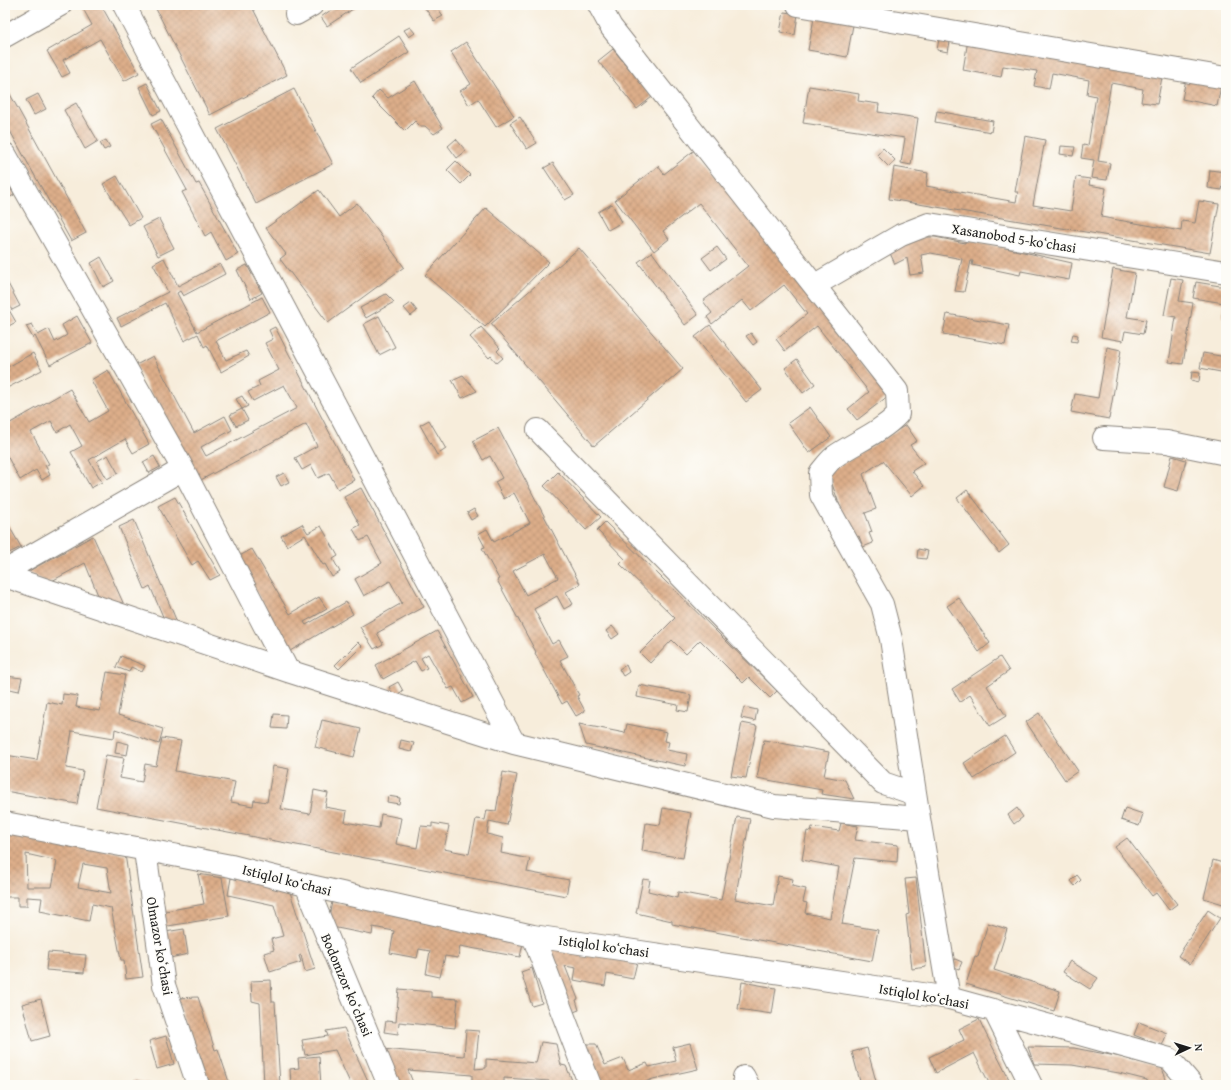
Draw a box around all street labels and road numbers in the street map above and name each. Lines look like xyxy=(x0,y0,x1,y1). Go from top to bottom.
street label: Xasanobod 5-koʻchasi xyxy=(950,218,1078,258)
street label: Istiqlol koʻchasi xyxy=(240,859,334,901)
street label: Olmazor koʻchasi xyxy=(141,895,179,997)
street label: Bodomzor koʻchasi xyxy=(316,930,378,1040)
street label: Istiqlol koʻchasi xyxy=(557,930,651,962)
street label: Istiqlol koʻchasi xyxy=(877,978,971,1014)

